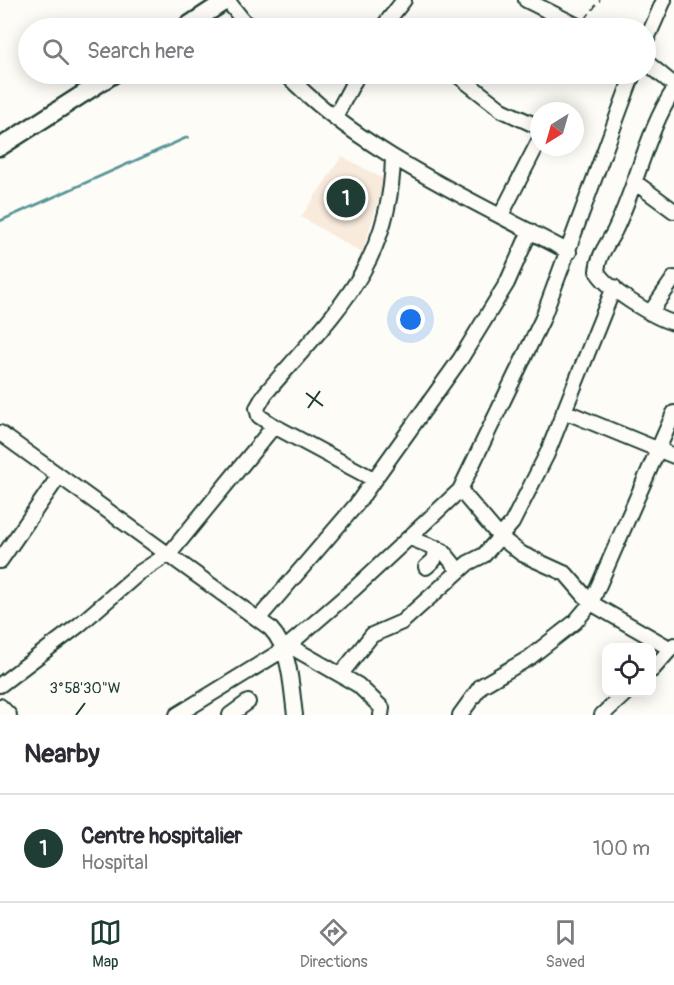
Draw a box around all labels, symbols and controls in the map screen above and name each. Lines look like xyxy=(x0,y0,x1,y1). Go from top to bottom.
search box xyxy=(18,18,656,84)
icon: search xyxy=(39,35,72,68)
text: Search here xyxy=(87,37,194,65)
north arrow xyxy=(530,102,584,156)
pin: 1 xyxy=(326,176,366,220)
your location xyxy=(396,305,425,334)
map controls xyxy=(602,643,656,697)
button: locate xyxy=(602,643,656,697)
text: 3°58'30"W xyxy=(49,679,121,698)
text: Nearby xyxy=(24,738,100,770)
text: Centre hospitalier xyxy=(81,822,242,850)
text: 1 xyxy=(40,836,47,861)
text: 100 m xyxy=(593,836,650,861)
text: Hospital xyxy=(81,850,148,875)
tab: Map xyxy=(89,916,122,972)
tab: Directions xyxy=(300,916,368,972)
tab: Saved xyxy=(545,916,585,972)

